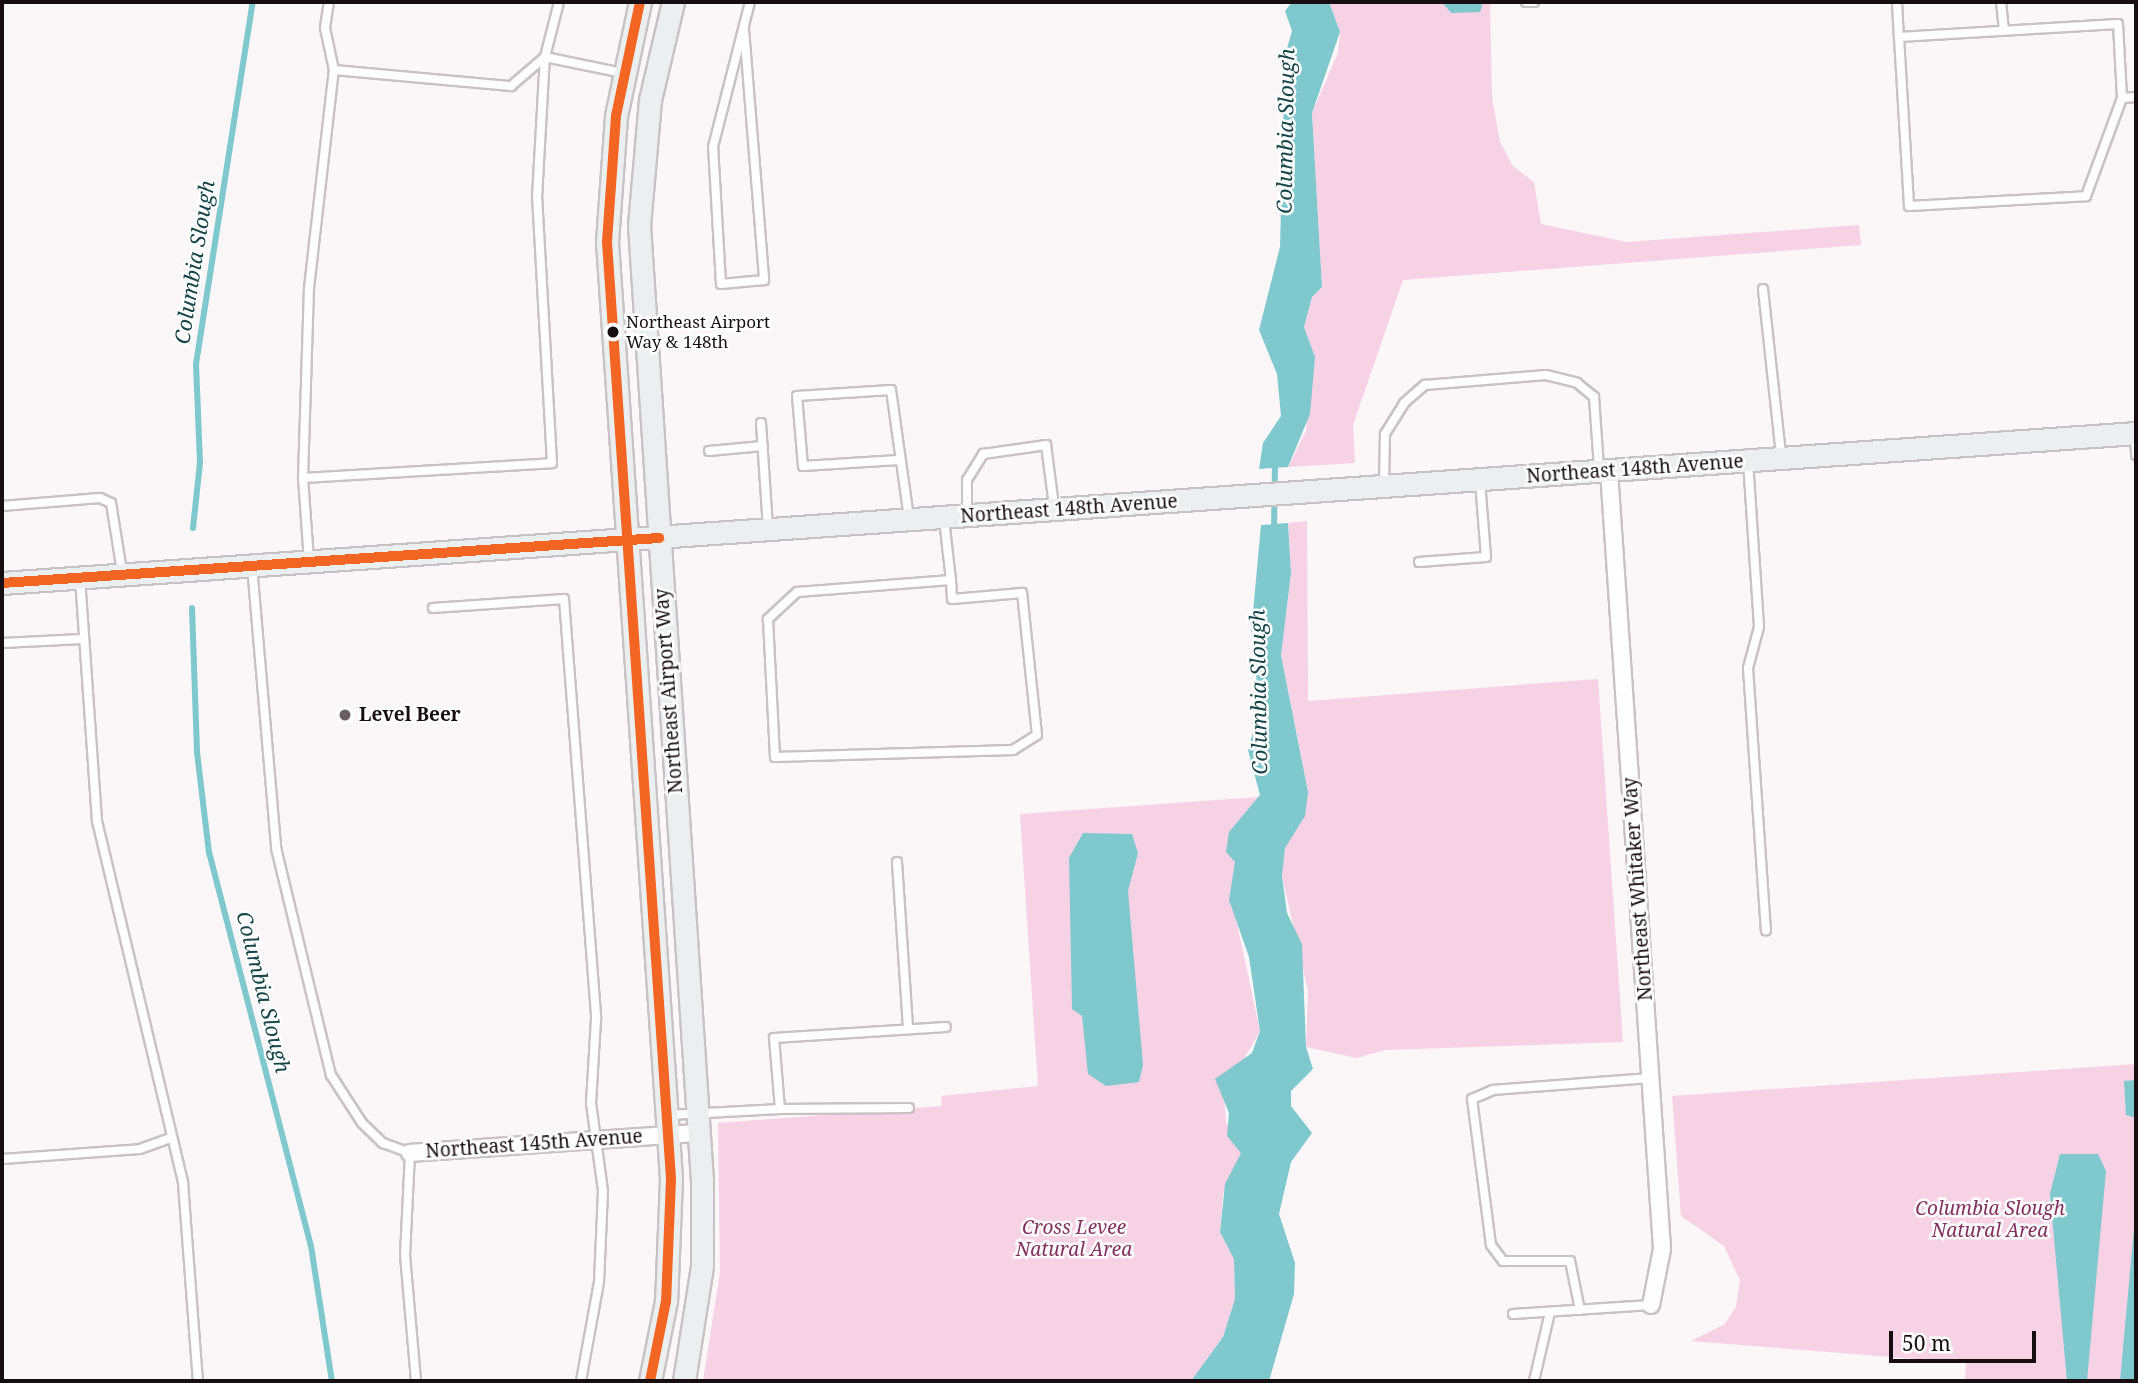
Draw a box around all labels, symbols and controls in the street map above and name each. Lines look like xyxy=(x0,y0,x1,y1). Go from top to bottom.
water label: Columbia Slough xyxy=(1271,48,1299,214)
water label: Columbia Slough xyxy=(169,178,219,346)
place label: Northeast Airport Way & 148th xyxy=(626,312,770,352)
marker: Northeast Airport Way & 148th xyxy=(606,325,620,339)
street label: Northeast 148th Avenue xyxy=(1526,450,1744,488)
street label: Northeast 148th Avenue xyxy=(960,490,1178,528)
street label: Northeast Airport Way xyxy=(650,588,688,794)
water label: Columbia Slough xyxy=(1244,609,1272,775)
place label: Level Beer xyxy=(359,704,461,726)
marker: Level Beer xyxy=(337,707,353,723)
street label: Northeast Whitaker Way xyxy=(1619,776,1657,1002)
water label: Columbia Slough xyxy=(232,909,296,1075)
street label: Northeast 145th Avenue xyxy=(425,1125,643,1163)
park label: Columbia Slough Natural Area xyxy=(1915,1198,2065,1242)
park label: Cross Levee Natural Area xyxy=(1016,1217,1132,1261)
scale bar xyxy=(1893,1316,2040,1360)
text: 50 m xyxy=(1902,1329,1951,1357)

